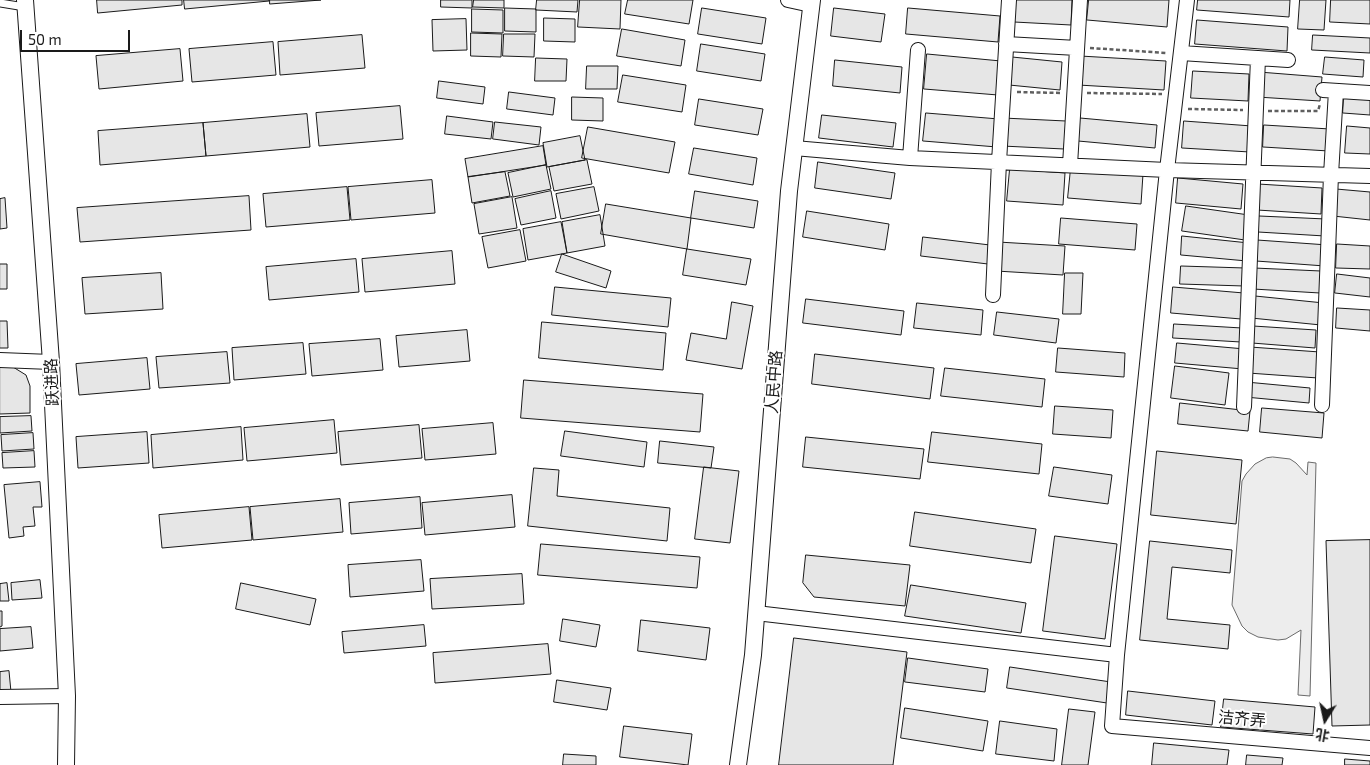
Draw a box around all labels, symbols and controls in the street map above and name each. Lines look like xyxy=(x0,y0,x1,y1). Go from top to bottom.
scale bar xyxy=(22,20,132,52)
text: 50 m xyxy=(28,30,62,48)
street label: 人民中路 xyxy=(762,349,786,415)
street label: 跃进路 xyxy=(41,358,63,406)
north arrow xyxy=(1300,695,1350,745)
street label: 洁齐弄 xyxy=(1217,707,1267,731)
text: 北 xyxy=(1314,726,1331,745)

